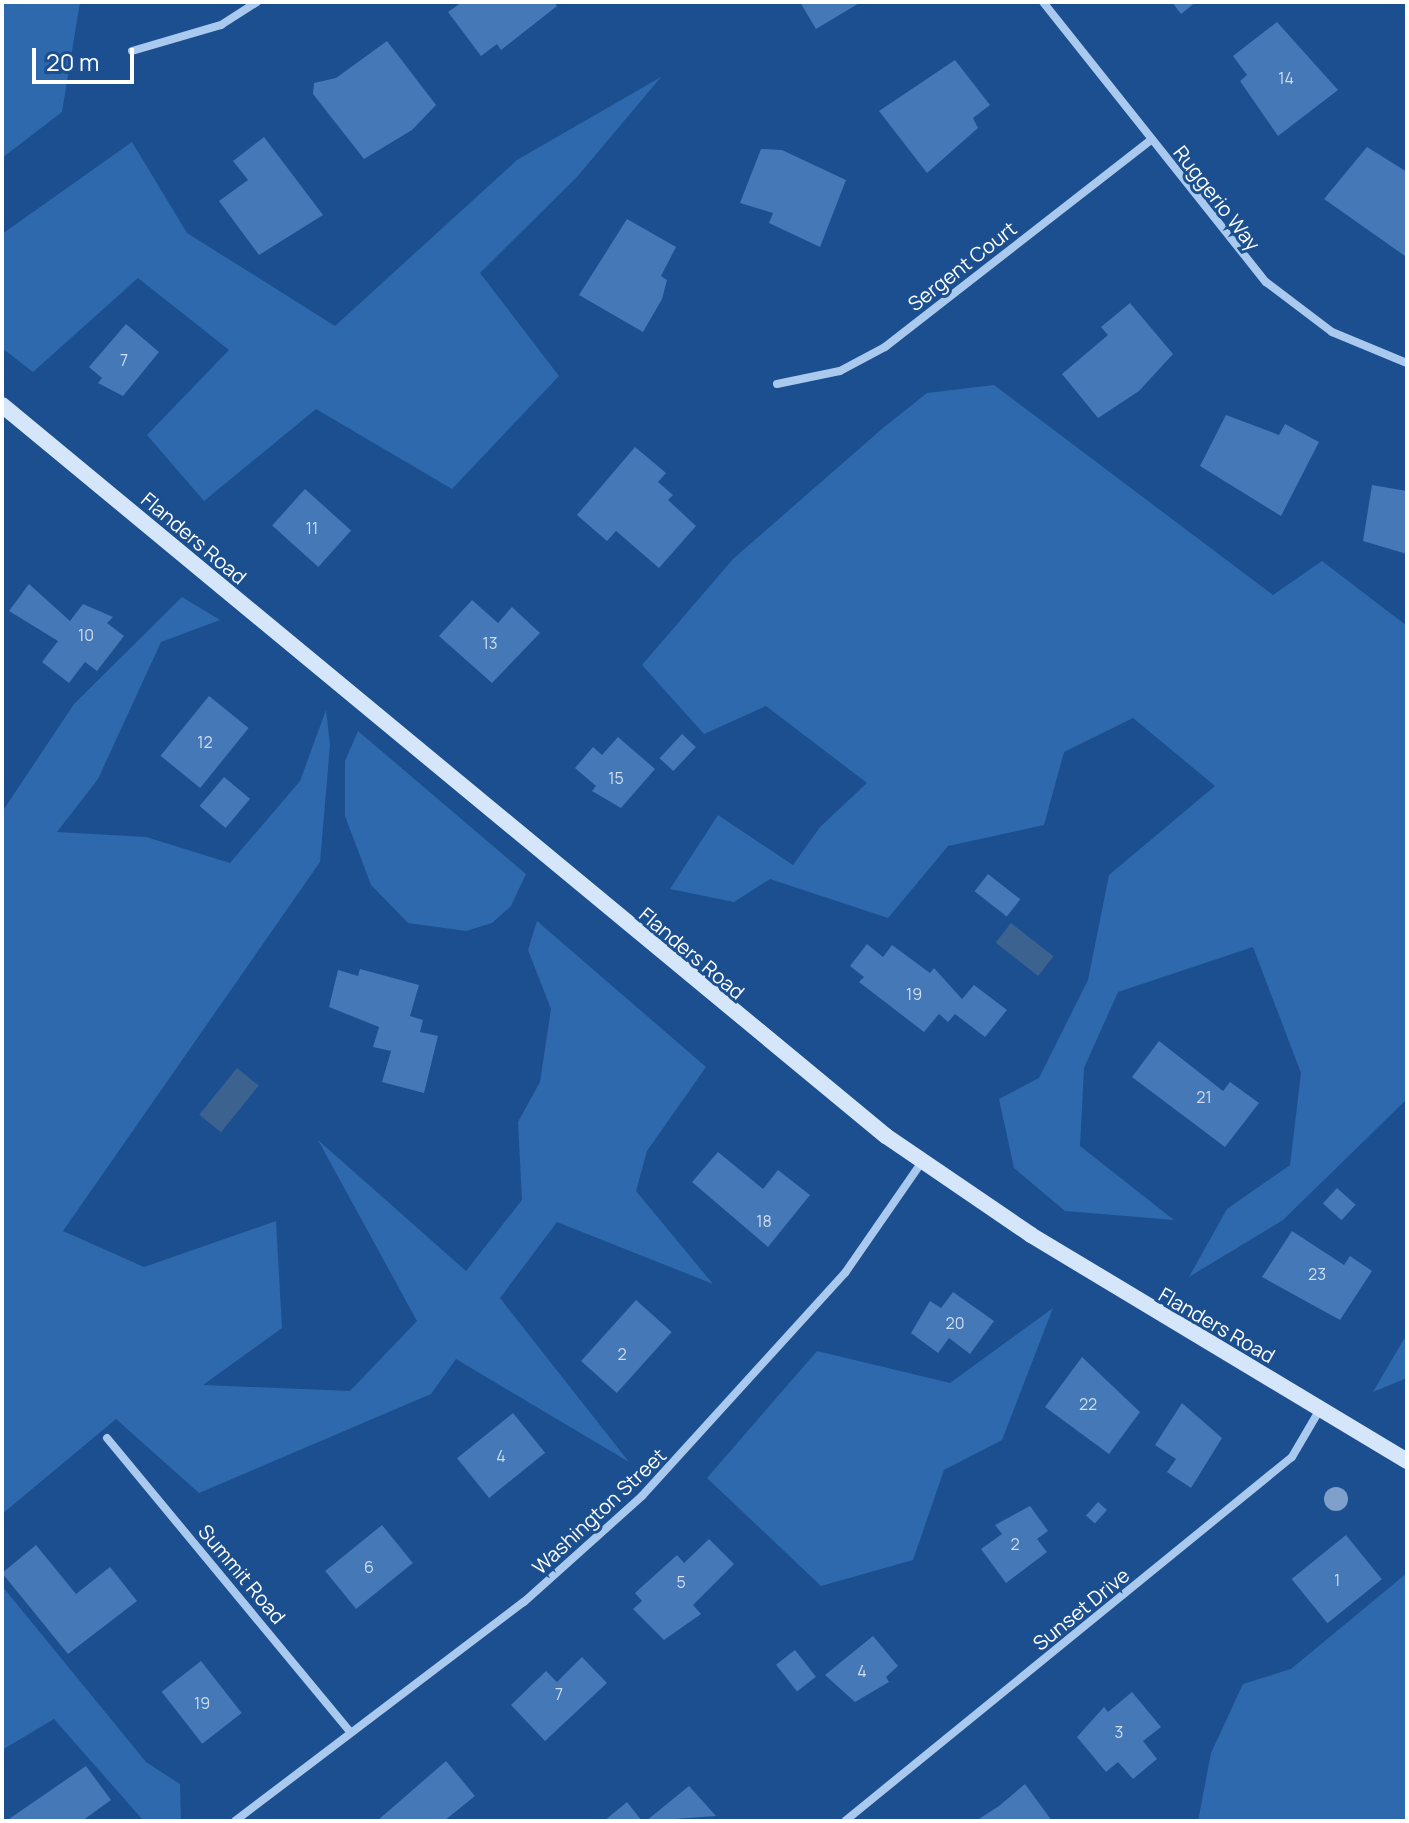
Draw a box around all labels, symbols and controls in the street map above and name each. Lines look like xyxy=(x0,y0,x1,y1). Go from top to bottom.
scale bar xyxy=(36,32,138,82)
text: 20 m xyxy=(46,45,99,78)
house number: 14 xyxy=(1278,68,1294,88)
street label: Ruggerio Way xyxy=(1169,141,1265,255)
street label: Sergent Court xyxy=(903,216,1021,316)
house number: 7 xyxy=(120,350,128,370)
street label: Flanders Road xyxy=(137,487,251,589)
house number: 11 xyxy=(306,518,318,538)
house number: 10 xyxy=(78,625,94,645)
house number: 13 xyxy=(482,633,498,653)
house number: 12 xyxy=(197,732,213,752)
house number: 15 xyxy=(608,768,624,788)
street label: Flanders Road xyxy=(635,902,749,1004)
house number: 19 xyxy=(906,984,922,1004)
house number: 21 xyxy=(1196,1087,1212,1107)
house number: 18 xyxy=(756,1211,772,1231)
house number: 23 xyxy=(1308,1264,1326,1284)
street label: Flanders Road xyxy=(1155,1282,1279,1368)
house number: 20 xyxy=(946,1313,964,1333)
house number: 2 xyxy=(617,1344,627,1364)
house number: 22 xyxy=(1079,1394,1097,1414)
street label: Washington Street xyxy=(527,1443,671,1579)
house number: 4 xyxy=(496,1446,506,1466)
street label: Summit Road xyxy=(194,1519,290,1629)
house number: 2 xyxy=(1010,1534,1020,1554)
house number: 6 xyxy=(364,1557,374,1577)
street label: Sunset Drive xyxy=(1028,1563,1134,1655)
house number: 1 xyxy=(1334,1570,1340,1590)
house number: 5 xyxy=(676,1572,686,1592)
house number: 4 xyxy=(857,1661,867,1681)
house number: 7 xyxy=(555,1684,563,1704)
house number: 19 xyxy=(194,1693,210,1713)
house number: 3 xyxy=(1115,1722,1123,1742)

